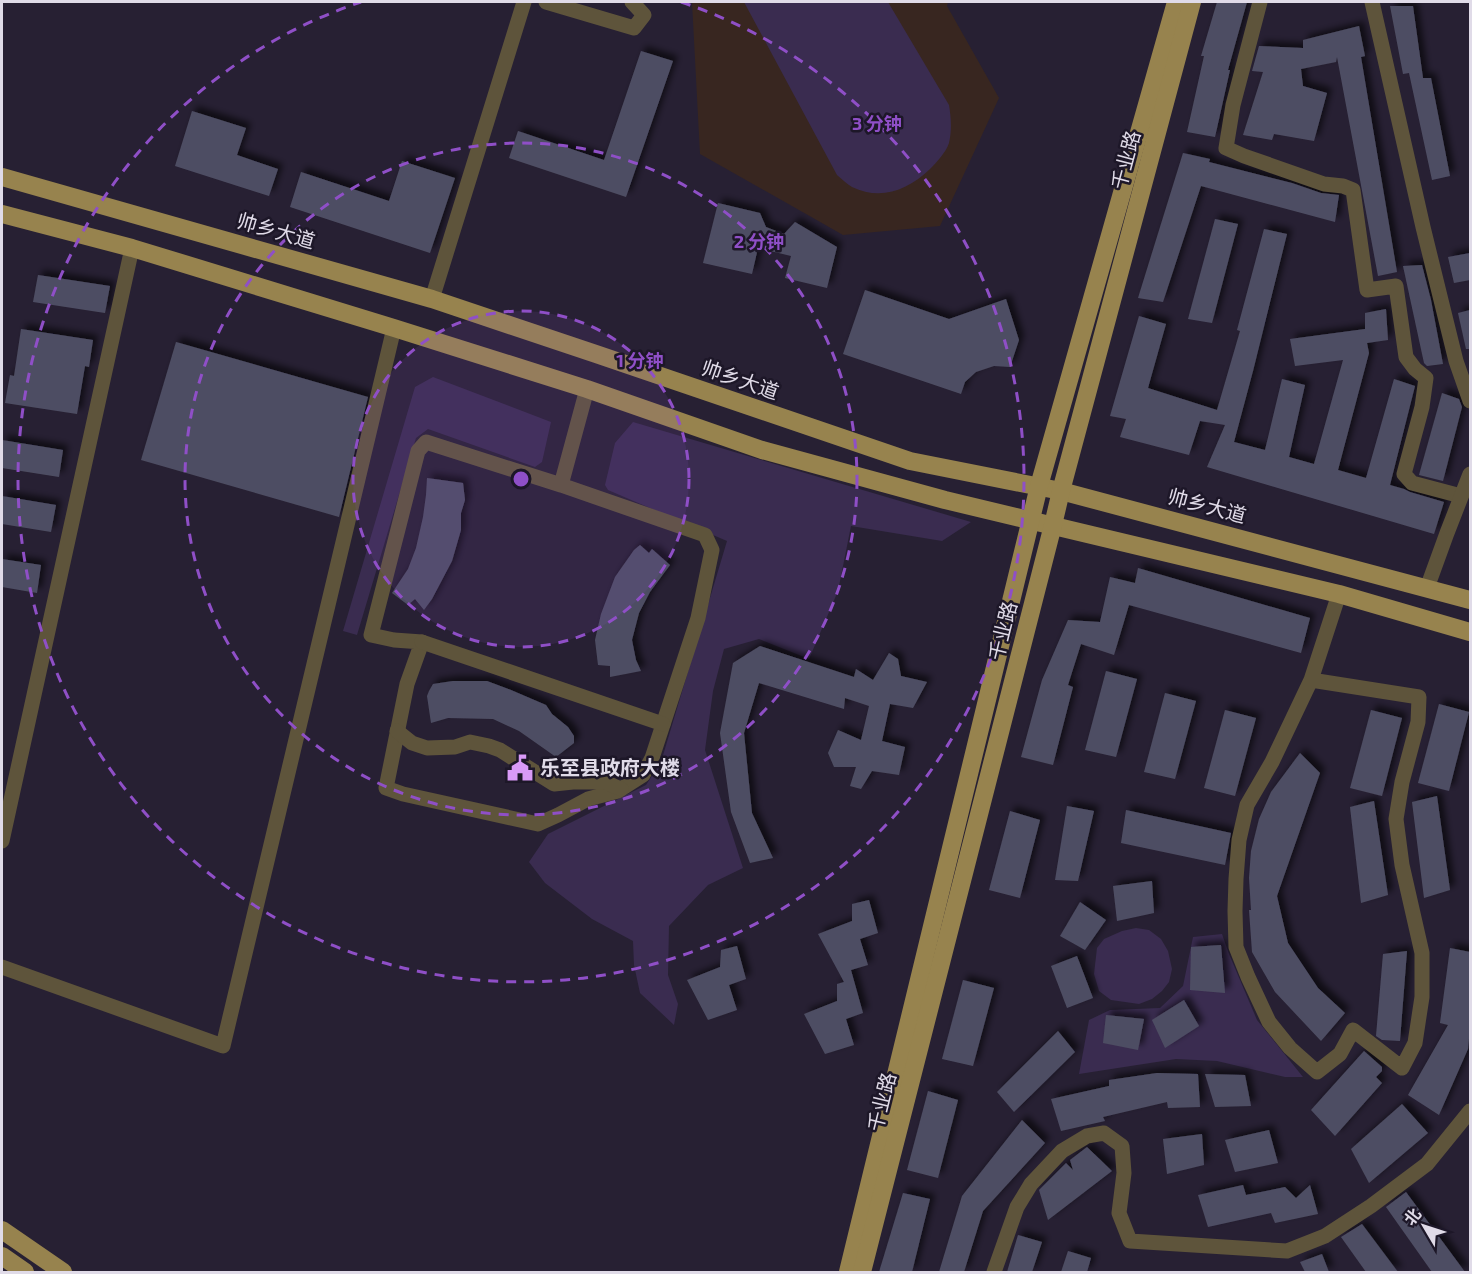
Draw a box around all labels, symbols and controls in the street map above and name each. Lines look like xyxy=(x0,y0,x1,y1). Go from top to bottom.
text: 3 分钟 xyxy=(852,112,902,134)
street label: 千业路 xyxy=(1106,128,1144,192)
street label: 帅乡大道 xyxy=(235,207,318,253)
text: 2 分钟 xyxy=(734,230,784,252)
text: 1 分钟 xyxy=(616,349,664,371)
street label: 帅乡大道 xyxy=(699,355,782,403)
centre of rings xyxy=(511,469,531,489)
street label: 帅乡大道 xyxy=(1166,483,1249,527)
street label: 千业路 xyxy=(983,599,1021,663)
public building icon: 乐至县政府大楼 xyxy=(505,753,535,783)
place label: 乐至县政府大楼 xyxy=(540,755,680,779)
street label: 千业路 xyxy=(862,1070,900,1134)
north arrow xyxy=(1394,1196,1454,1256)
text: 北 xyxy=(1400,1204,1424,1228)

